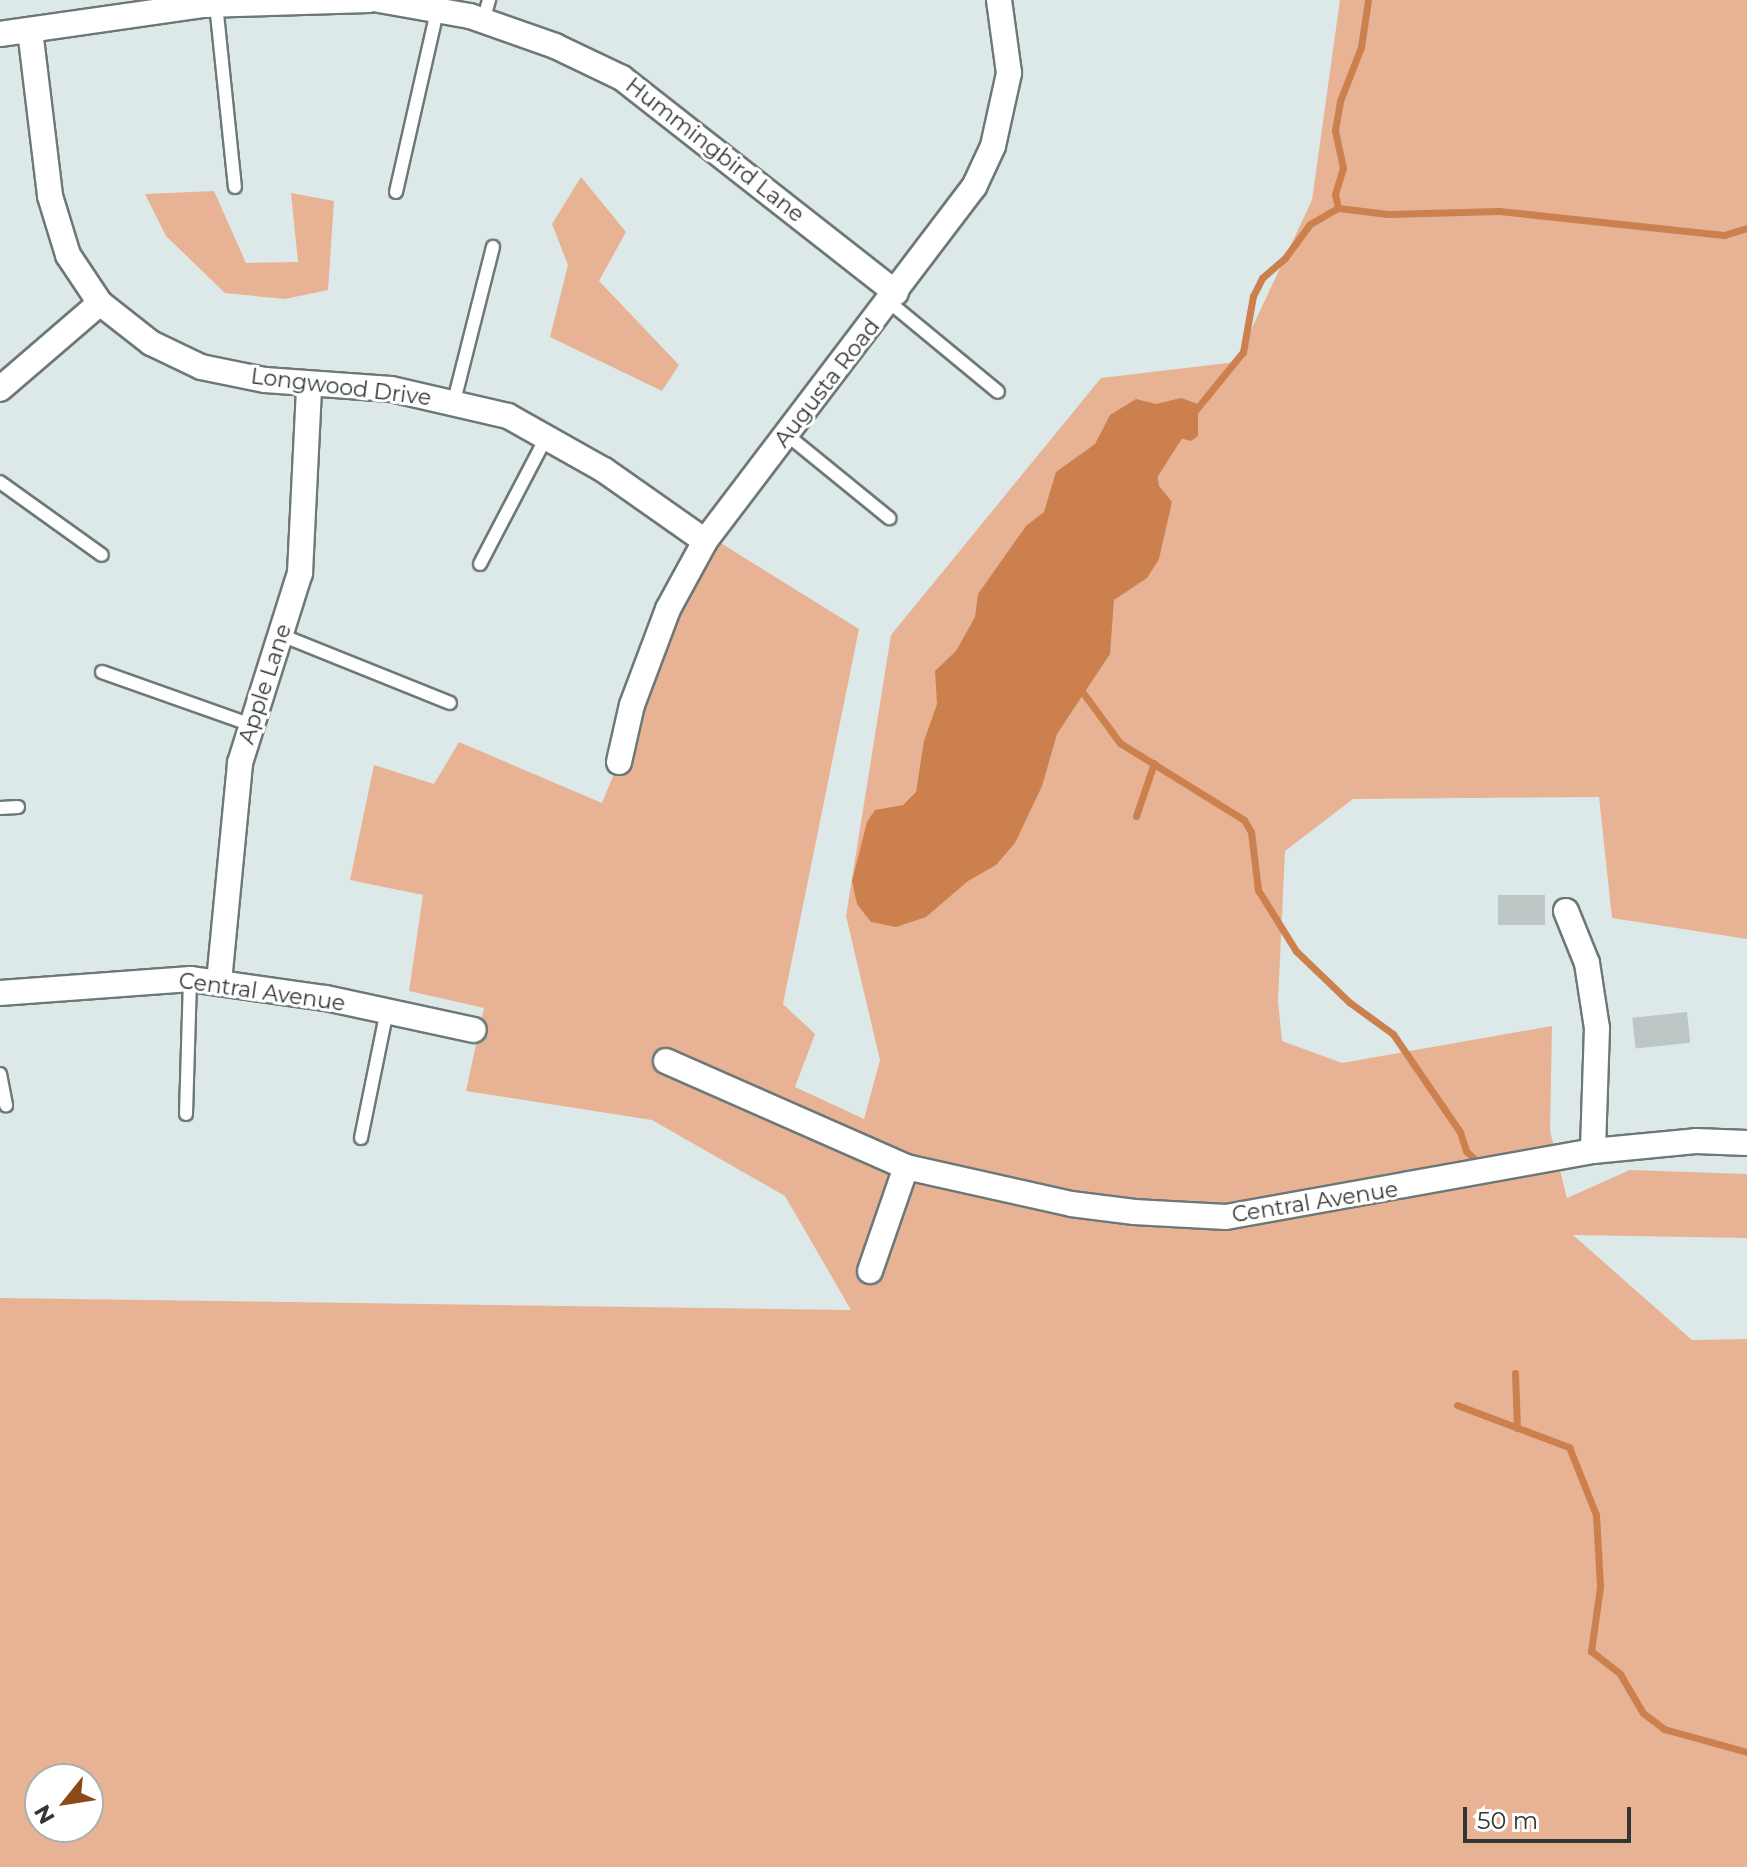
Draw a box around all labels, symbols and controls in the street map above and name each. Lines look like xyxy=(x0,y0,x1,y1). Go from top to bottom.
street label: Hummingbird Lane xyxy=(620,72,810,228)
street label: Augusta Road xyxy=(769,314,885,452)
street label: Longwood Drive xyxy=(249,363,433,411)
street label: Apple Lane xyxy=(233,621,297,747)
street label: Central Avenue xyxy=(177,967,347,1017)
street label: Central Avenue xyxy=(1230,1176,1400,1228)
north arrow xyxy=(24,1763,104,1843)
scale bar xyxy=(1467,1791,1635,1841)
text: N xyxy=(28,1800,61,1829)
text: 50 m xyxy=(1477,1806,1538,1835)

